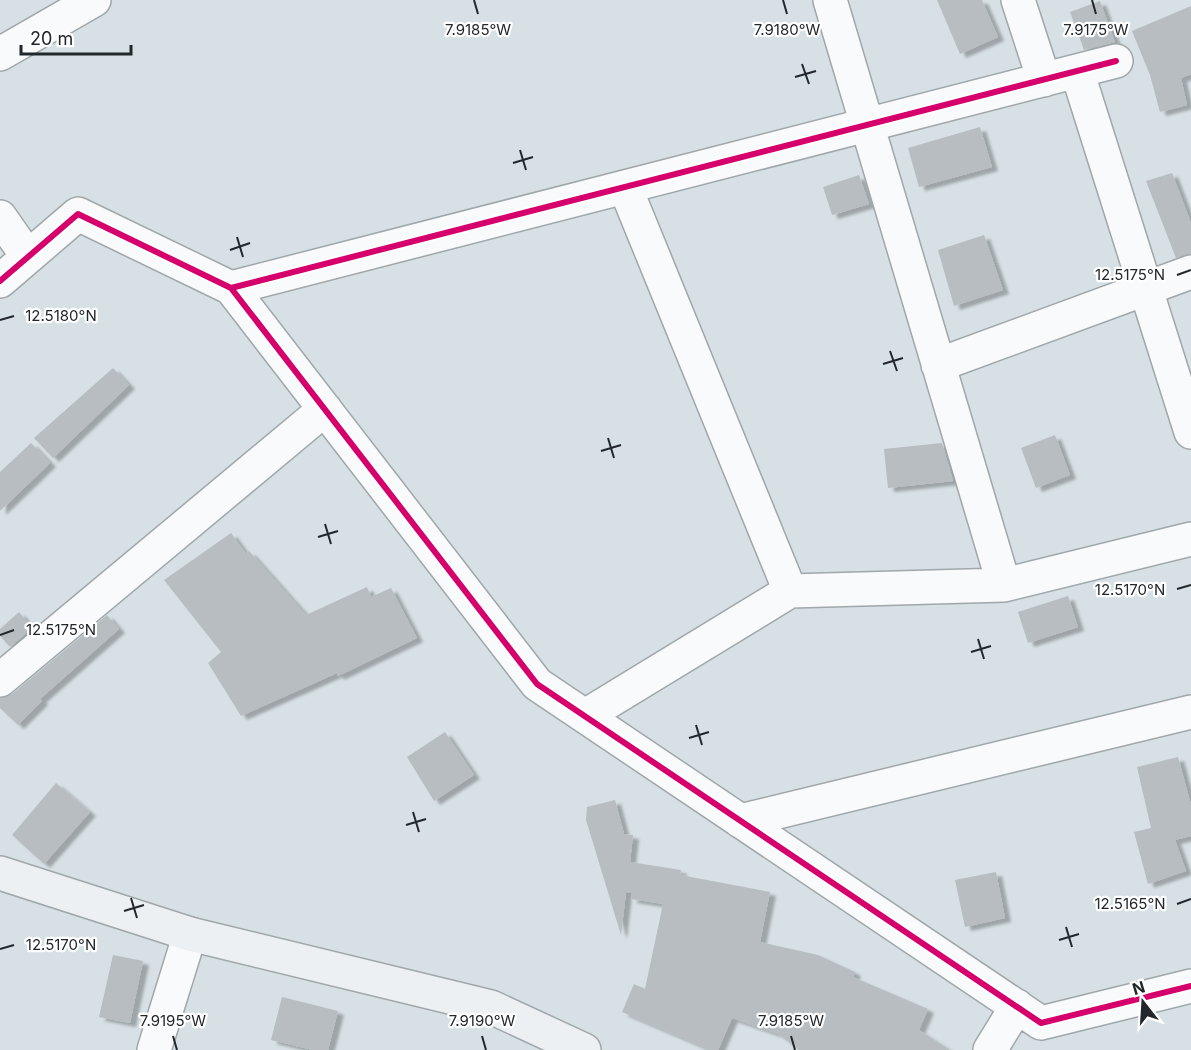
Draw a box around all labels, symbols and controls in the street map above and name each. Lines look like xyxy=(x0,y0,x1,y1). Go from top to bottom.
scale bar xyxy=(21,18,130,56)
text: 7.9185°W xyxy=(445,20,511,39)
text: 7.9180°W xyxy=(754,20,821,39)
text: 7.9175°W xyxy=(1063,20,1129,39)
text: 20 m xyxy=(30,28,73,49)
text: 12.5175°N xyxy=(1095,265,1165,284)
text: 12.5180°N xyxy=(25,306,97,325)
text: 12.5170°N xyxy=(1095,580,1165,599)
text: 12.5175°N xyxy=(26,620,96,639)
text: 12.5165°N xyxy=(1094,894,1166,913)
text: 12.5170°N xyxy=(26,935,96,954)
north arrow xyxy=(1113,972,1173,1032)
text: N xyxy=(1130,976,1147,999)
text: 7.9195°W xyxy=(140,1011,206,1030)
text: 7.9190°W xyxy=(449,1011,516,1030)
text: 7.9185°W xyxy=(758,1011,824,1030)

